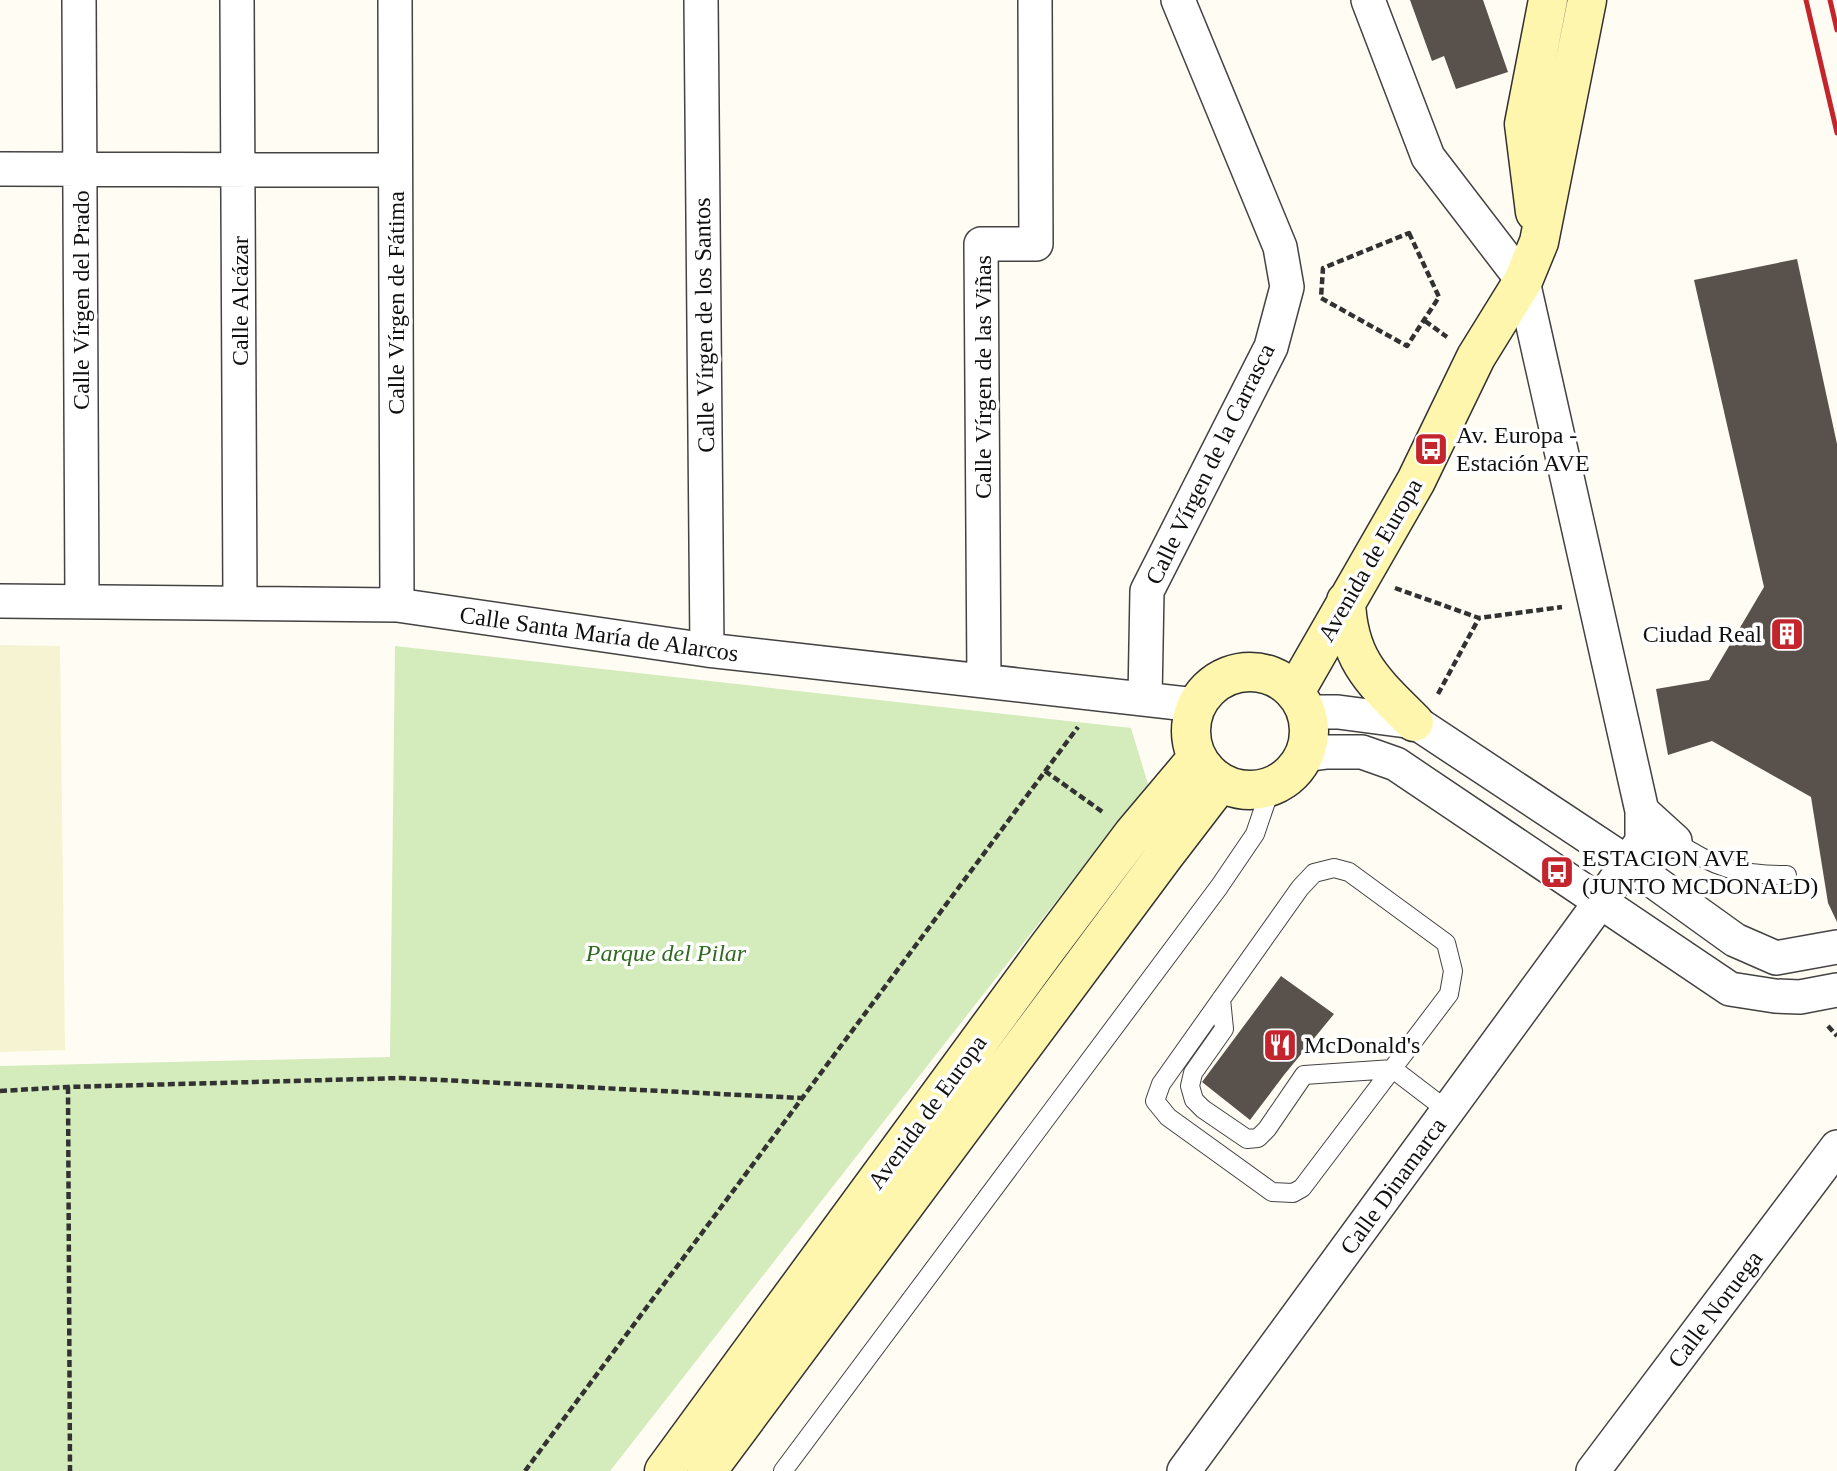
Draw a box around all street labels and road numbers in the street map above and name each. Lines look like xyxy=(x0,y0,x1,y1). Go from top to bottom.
street label: Calle Vírgen del Prado xyxy=(68,190,94,410)
street label: Calle Vírgen de Fátima xyxy=(383,191,409,415)
street label: Calle Vírgen de los Santos xyxy=(689,197,719,453)
street label: Calle Alcázar xyxy=(227,236,253,366)
street label: Calle Vírgen de las Viñas xyxy=(970,255,996,499)
street label: Calle Vírgen de la Carrasca xyxy=(1140,339,1280,588)
street label: Avenida de Europa xyxy=(1313,474,1427,646)
street label: Calle Santa María de Alarcos xyxy=(458,602,740,666)
street label: Avenida de Europa xyxy=(863,1030,992,1194)
street label: Calle Dinamarca xyxy=(1335,1113,1451,1259)
street label: Calle Noruega xyxy=(1663,1245,1767,1372)

